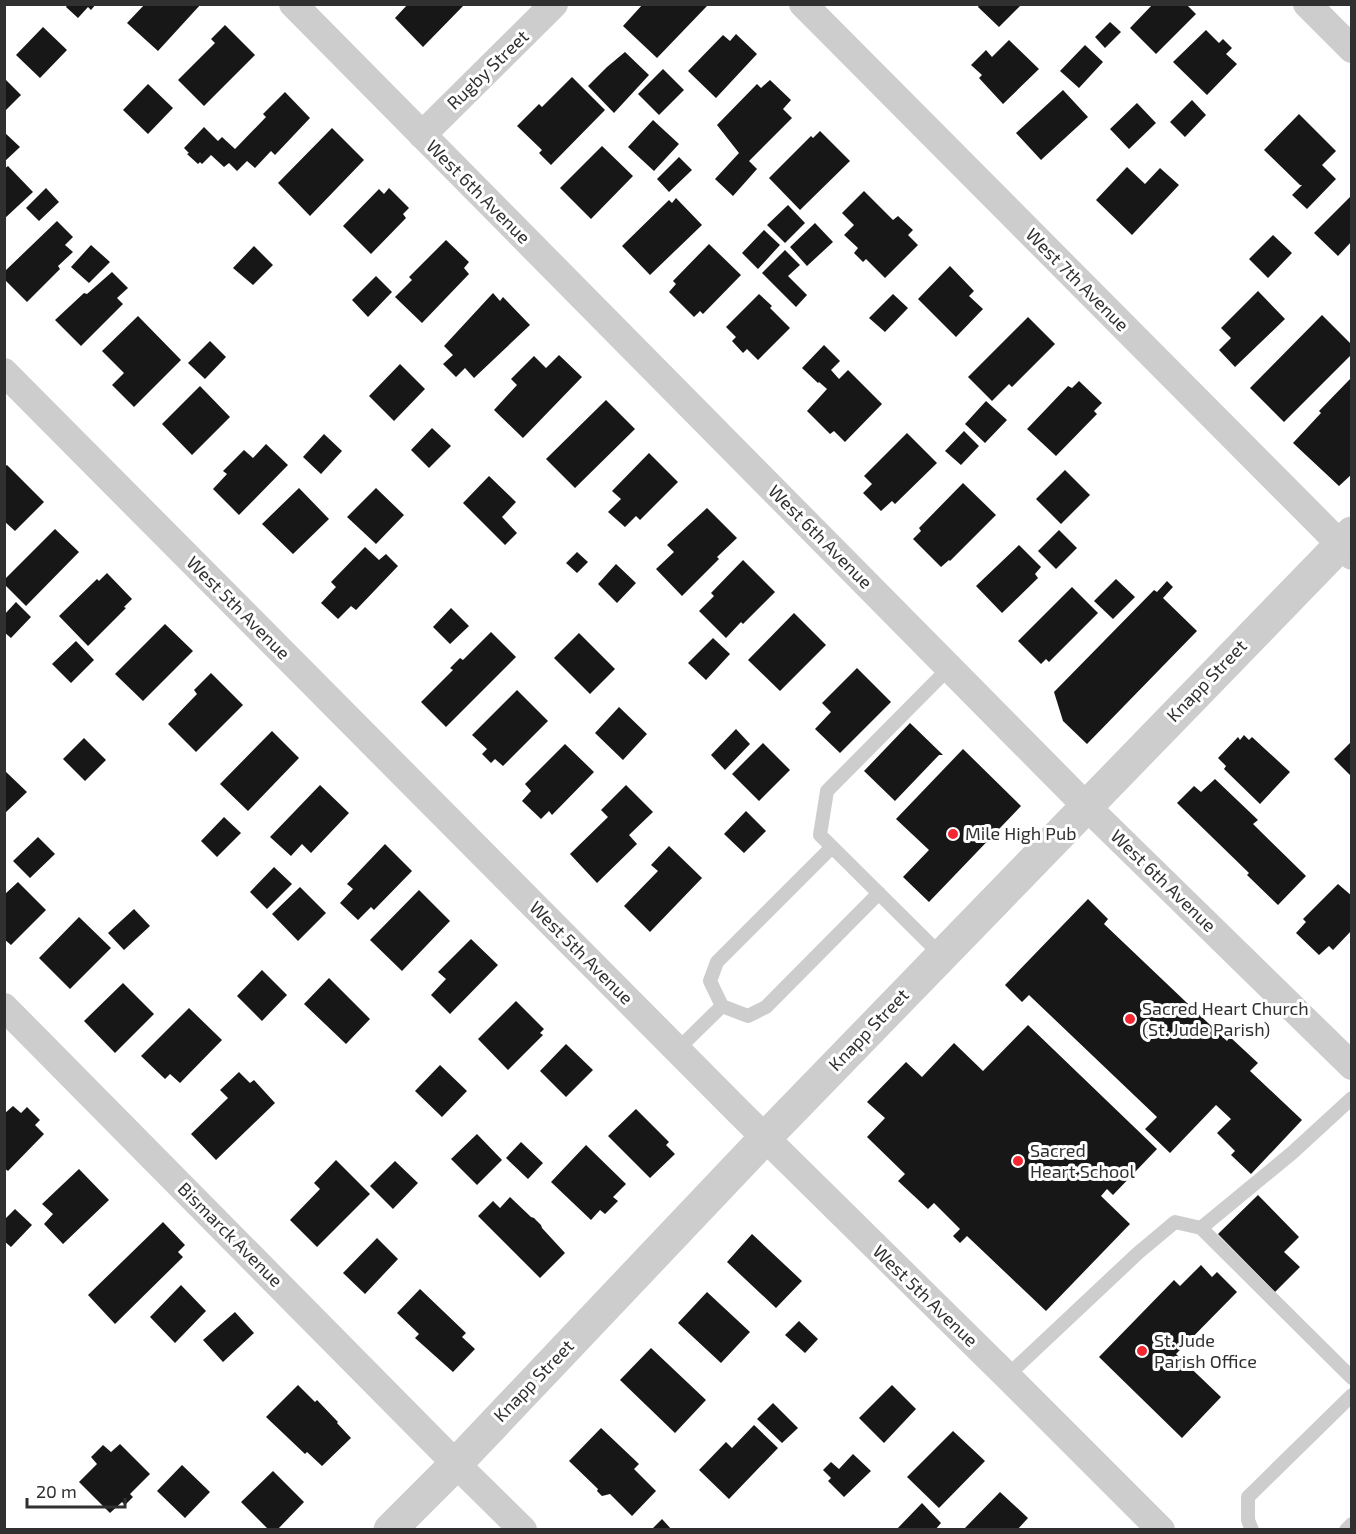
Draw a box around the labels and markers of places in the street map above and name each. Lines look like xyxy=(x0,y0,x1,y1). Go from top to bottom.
place label: Mile High Pub xyxy=(965,822,1076,844)
marker: Mile High Pub xyxy=(946,827,960,841)
place label: Sacred Heart Church (St. Jude Parish) xyxy=(1142,997,1309,1040)
marker: Sacred Heart Church (St. Jude Parish) xyxy=(1123,1012,1137,1026)
place label: Sacred Heart School xyxy=(1030,1139,1135,1182)
marker: Sacred Heart School xyxy=(1011,1154,1025,1168)
place label: St. Jude Parish Office xyxy=(1154,1329,1257,1372)
marker: St. Jude Parish Office xyxy=(1135,1344,1149,1358)

